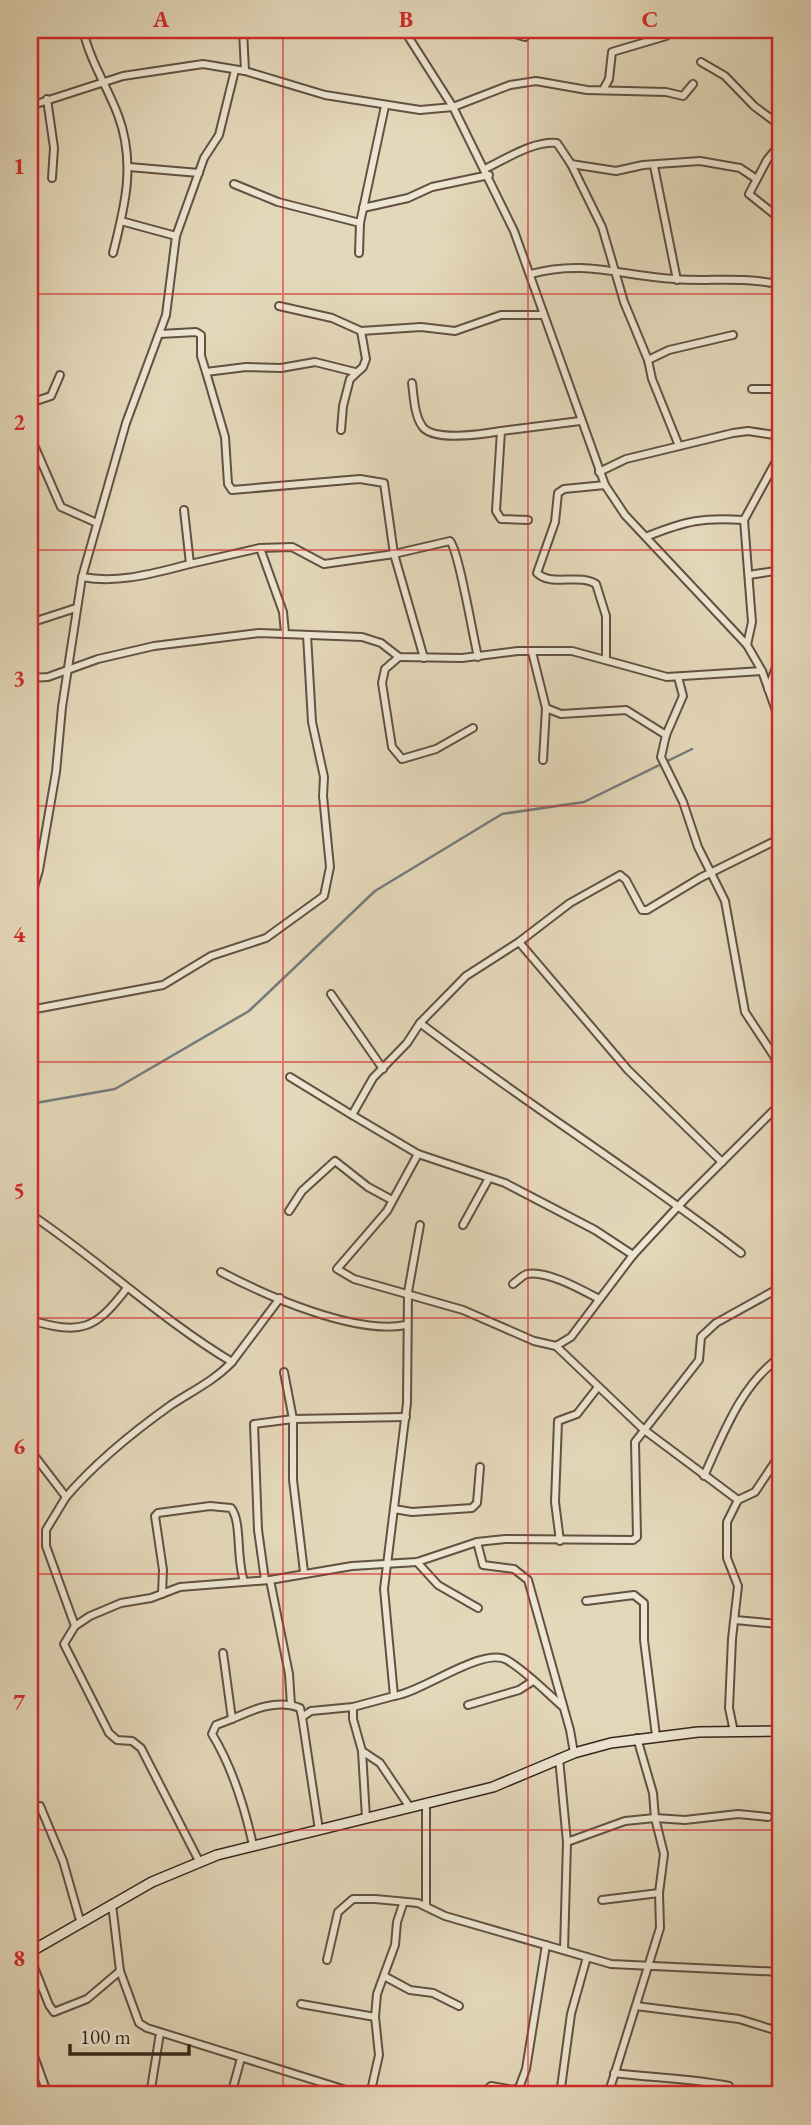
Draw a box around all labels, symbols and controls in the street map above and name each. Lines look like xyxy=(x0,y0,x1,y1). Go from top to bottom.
text: A xyxy=(152,4,170,34)
text: B xyxy=(399,4,413,34)
text: C xyxy=(642,4,658,34)
text: 1 xyxy=(13,151,25,181)
text: 2 xyxy=(13,407,25,437)
text: 3 xyxy=(13,663,25,693)
text: 4 xyxy=(13,919,26,949)
text: 5 xyxy=(13,1175,25,1205)
text: 6 xyxy=(13,1431,25,1461)
text: 7 xyxy=(13,1687,26,1717)
text: 8 xyxy=(13,1943,25,1973)
scale bar xyxy=(70,2013,189,2057)
text: 100 m xyxy=(80,2023,131,2050)

